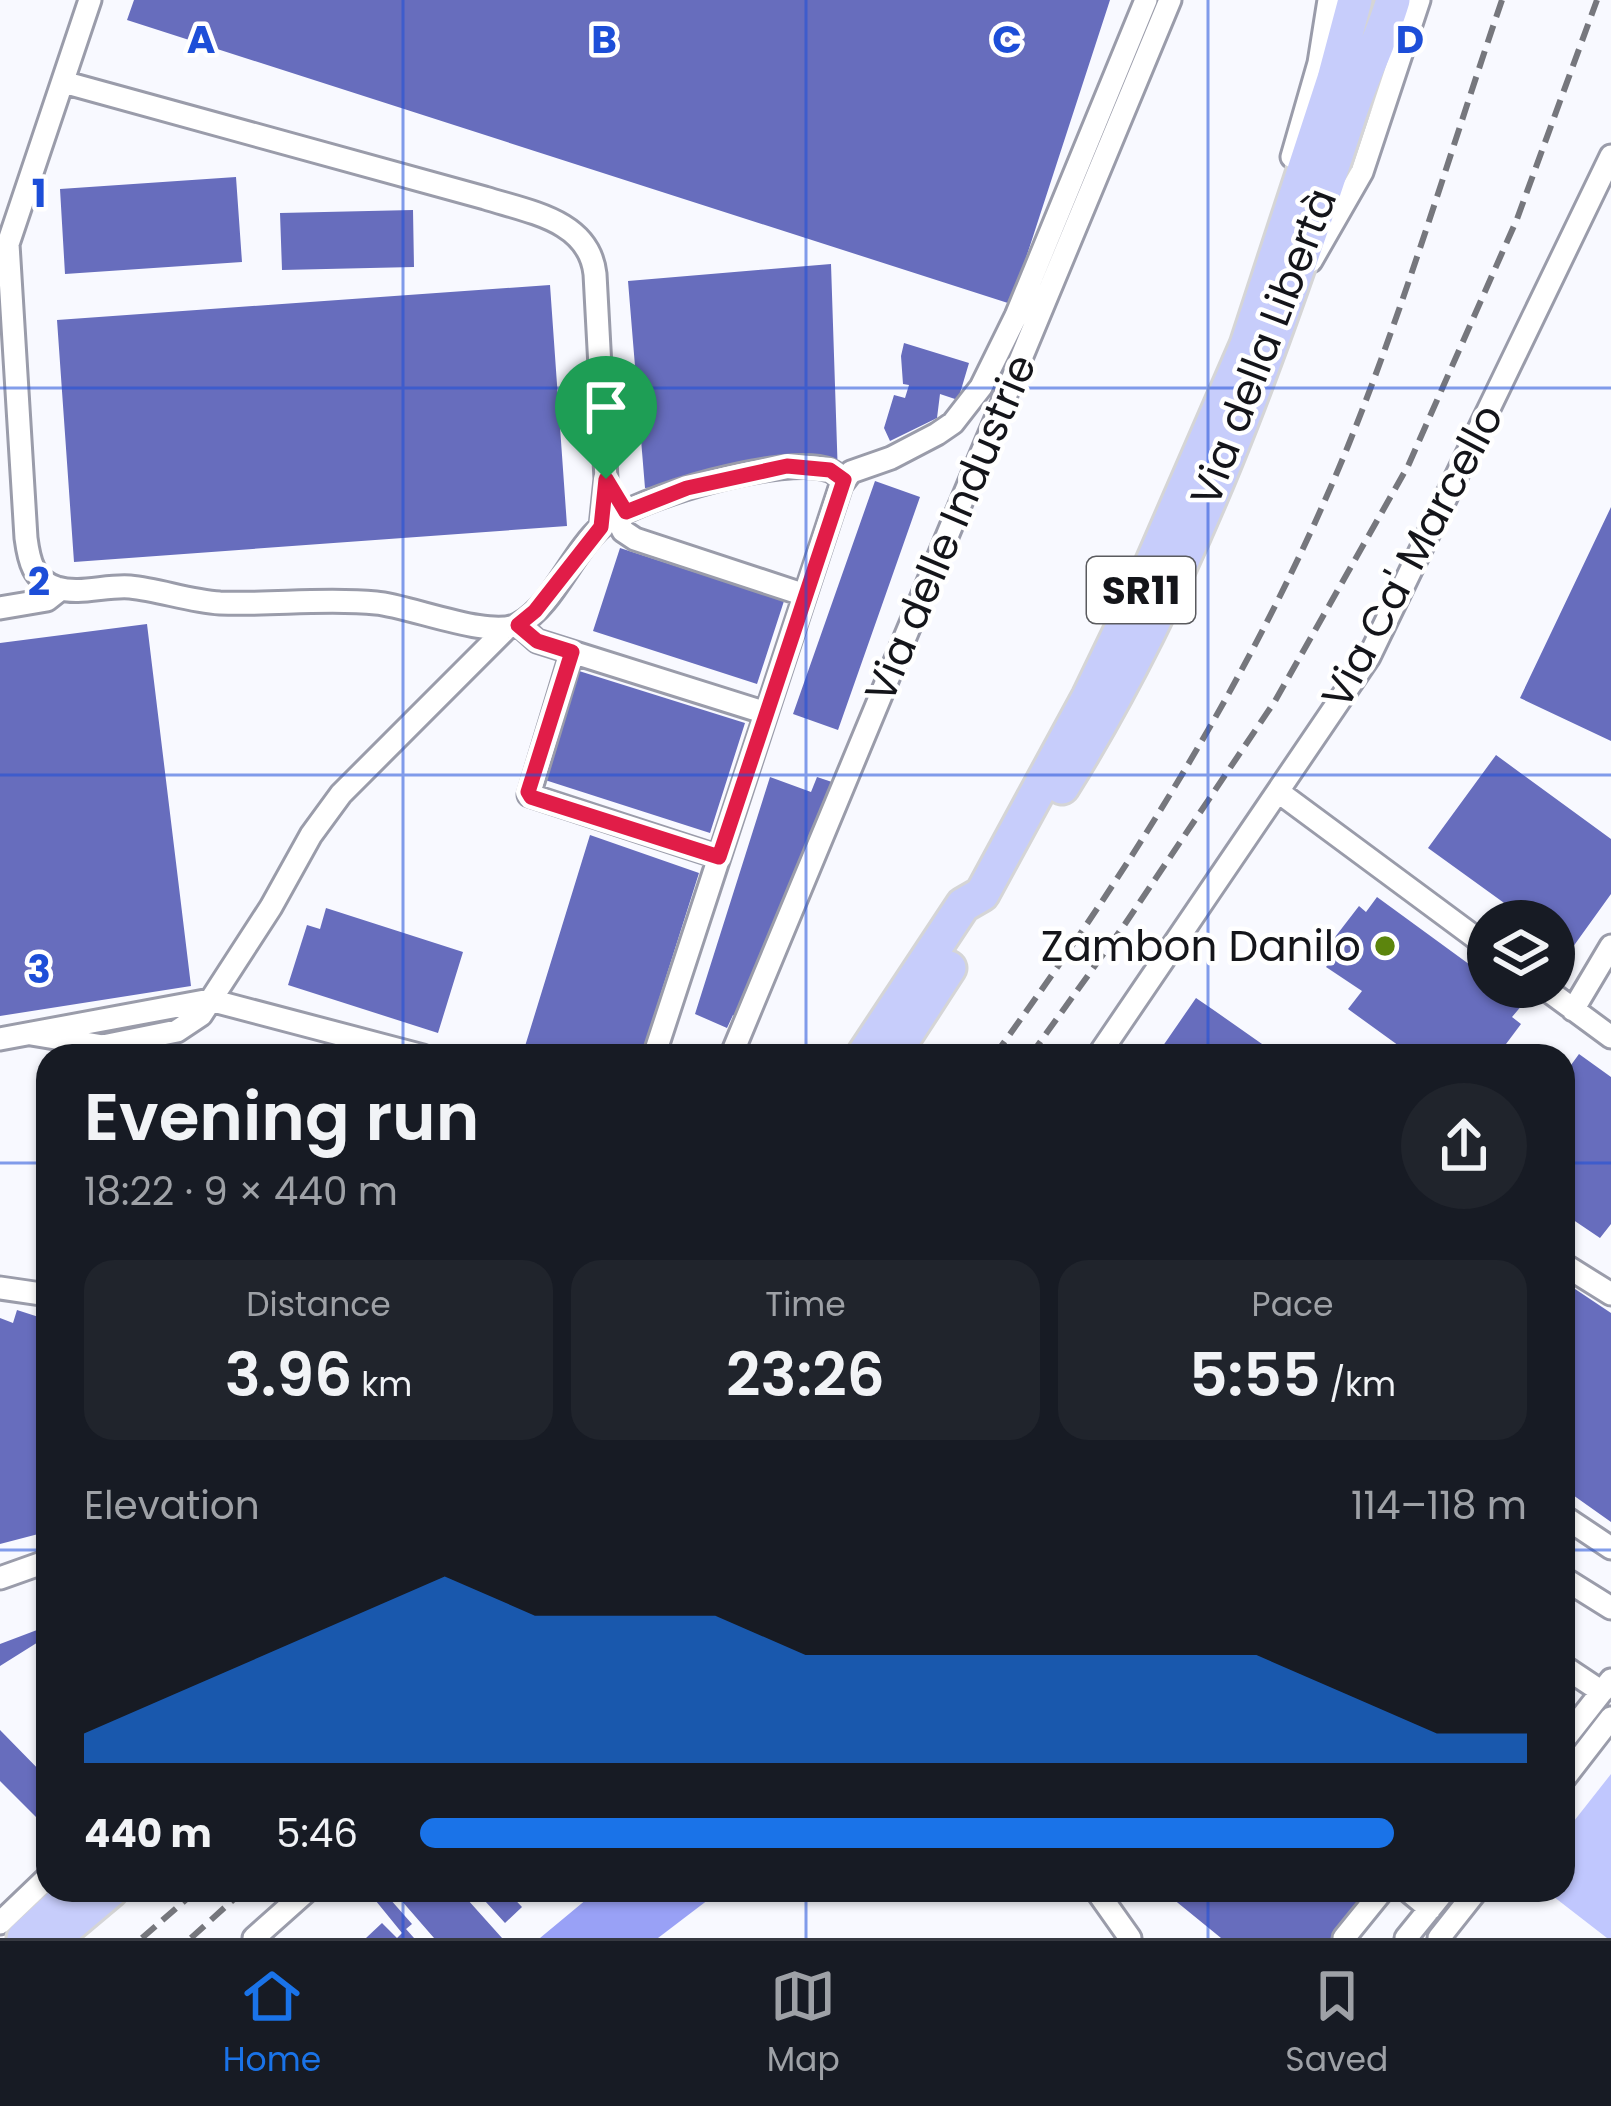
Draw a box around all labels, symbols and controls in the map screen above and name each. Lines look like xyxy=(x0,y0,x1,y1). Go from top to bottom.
text: A xyxy=(187,12,216,67)
text: B xyxy=(591,12,617,67)
text: C xyxy=(992,12,1022,67)
text: D xyxy=(1396,12,1424,67)
text: 1 xyxy=(32,166,46,221)
street label: Via della Libertà xyxy=(1176,180,1351,514)
street label: Via delle Industrie xyxy=(851,345,1050,711)
pin xyxy=(555,356,657,479)
icon: arrive xyxy=(573,374,639,440)
street label: Via Ca' Marcello xyxy=(1307,394,1517,719)
text: 2 xyxy=(28,554,50,609)
road number: SR11 xyxy=(1087,557,1195,623)
map controls xyxy=(1467,900,1575,1008)
button: layers xyxy=(1467,900,1575,1008)
place label: Zambon Danilo xyxy=(1041,917,1361,976)
marker: Zambon Danilo xyxy=(1372,933,1398,959)
text: 3 xyxy=(27,942,51,997)
text: Evening run xyxy=(84,1071,479,1163)
button: share xyxy=(1401,1083,1527,1209)
text: 18:22 · 9 × 440 m xyxy=(84,1164,398,1219)
text: Distance xyxy=(246,1281,391,1328)
text: Time xyxy=(765,1281,846,1328)
text: Pace xyxy=(1252,1281,1333,1328)
text: 3.96 xyxy=(225,1333,352,1417)
text: 23:26 xyxy=(726,1333,885,1417)
text: 5:55 xyxy=(1189,1333,1321,1417)
text: km xyxy=(352,1361,412,1408)
text: /km xyxy=(1321,1361,1396,1408)
text: Elevation xyxy=(84,1478,260,1533)
text: 114–118 m xyxy=(1351,1478,1527,1533)
text: 440 m xyxy=(84,1806,212,1861)
text: 5:46 xyxy=(276,1806,358,1861)
tab: Home xyxy=(223,1963,321,2085)
tab: Map xyxy=(767,1963,840,2085)
tab: Saved xyxy=(1285,1963,1388,2085)

